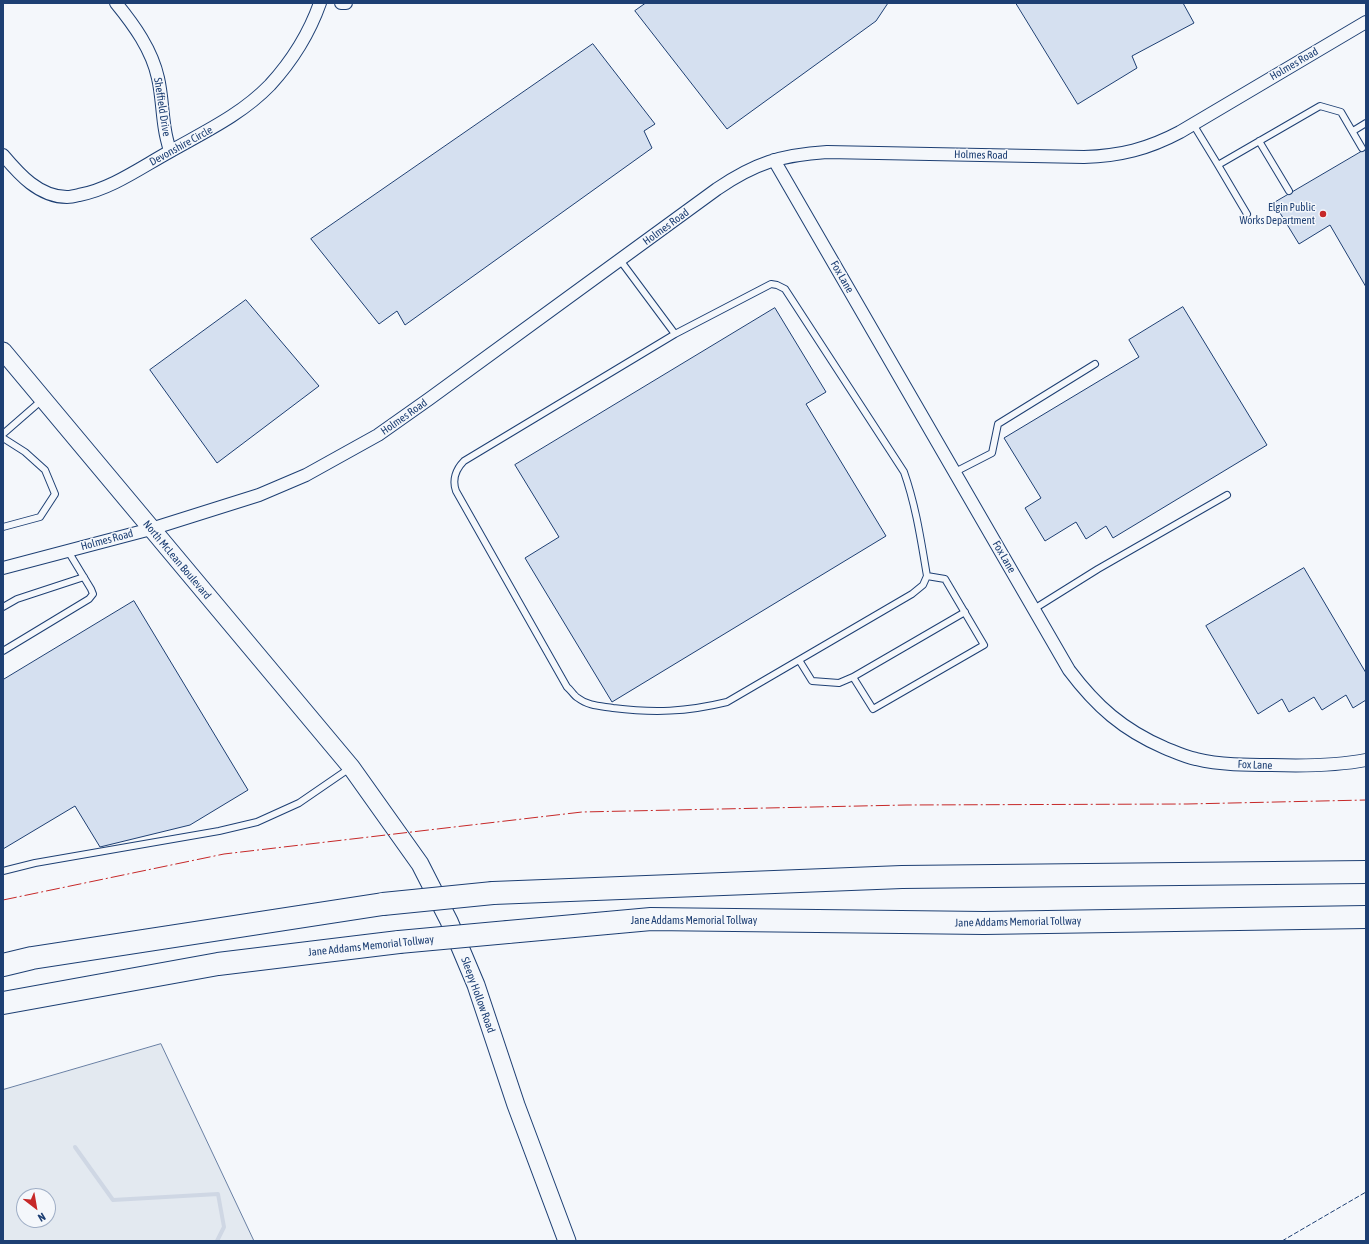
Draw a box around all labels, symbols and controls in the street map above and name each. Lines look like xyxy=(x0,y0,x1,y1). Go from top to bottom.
street label: Holmes Road xyxy=(1267,45,1321,83)
street label: Sheffield Drive xyxy=(151,77,173,137)
street label: Devonshire Circle xyxy=(147,123,215,169)
street label: Holmes Road xyxy=(954,148,1008,162)
place label: Elgin Public Works Department xyxy=(1240,201,1315,227)
street label: Holmes Road xyxy=(640,206,692,248)
marker: Elgin Public Works Department xyxy=(1318,209,1328,219)
street label: Fox Lane xyxy=(828,259,856,295)
street label: Holmes Road xyxy=(378,396,430,438)
street label: North McLean Boulevard xyxy=(140,518,214,602)
street label: Holmes Road xyxy=(79,527,135,553)
street label: Fox Lane xyxy=(990,539,1018,575)
street label: Fox Lane xyxy=(1237,758,1273,772)
street label: Jane Addams Memorial Tollway xyxy=(631,914,757,928)
street label: Jane Addams Memorial Tollway xyxy=(955,914,1081,930)
street label: Jane Addams Memorial Tollway xyxy=(307,933,435,959)
street label: Sleepy Hollow Road xyxy=(458,955,498,1035)
north arrow xyxy=(16,1188,56,1228)
text: N xyxy=(36,1211,48,1224)

